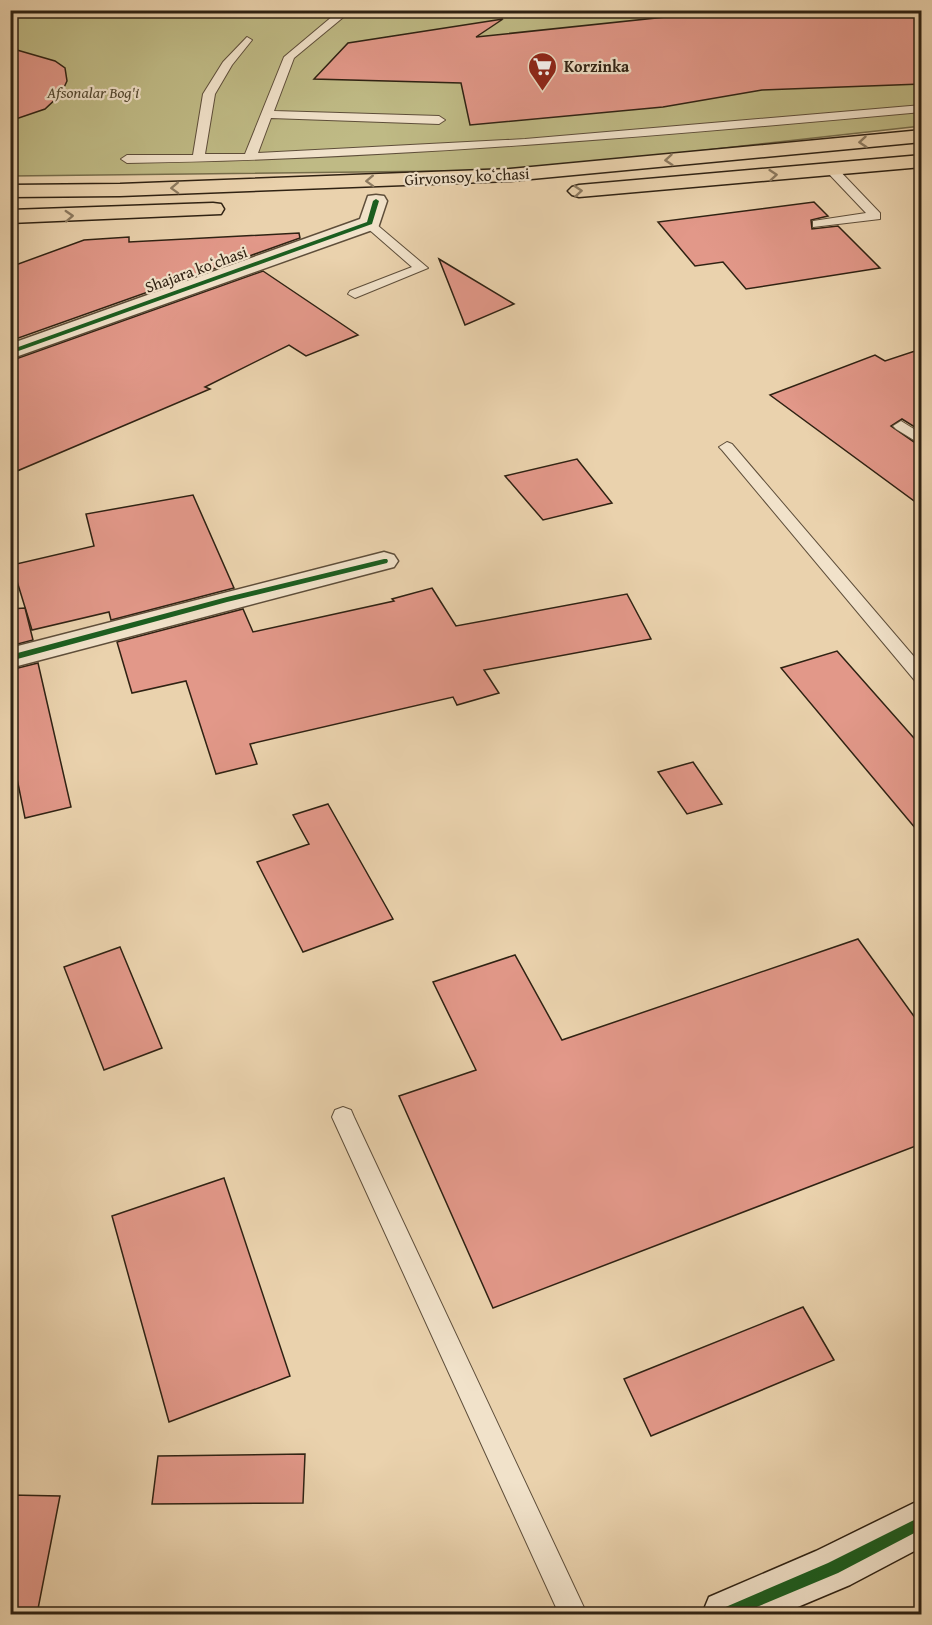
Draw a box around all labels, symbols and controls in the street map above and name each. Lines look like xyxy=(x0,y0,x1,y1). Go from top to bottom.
supermarket icon: Korzinka xyxy=(527,50,559,92)
place label: Korzinka xyxy=(564,54,630,78)
park label: Afsonalar Bog'i xyxy=(46,80,139,104)
one-way arrow xyxy=(859,135,868,148)
one-way arrow xyxy=(665,153,674,166)
street label: Girvonsoy koʻchasi xyxy=(404,161,531,191)
one-way arrow xyxy=(768,169,777,182)
one-way arrow xyxy=(365,175,374,187)
one-way arrow xyxy=(171,181,180,194)
one-way arrow xyxy=(574,185,583,198)
one-way arrow xyxy=(64,209,73,222)
street label: Shajara koʻchasi xyxy=(141,239,251,299)

